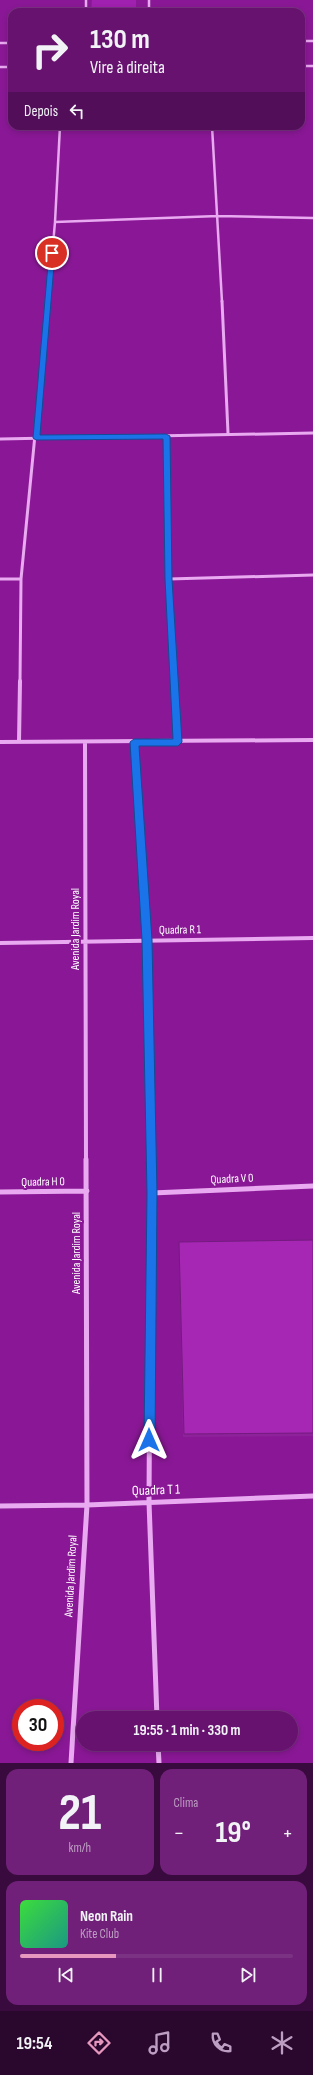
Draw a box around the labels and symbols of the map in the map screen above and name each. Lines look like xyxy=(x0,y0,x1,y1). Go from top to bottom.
pin xyxy=(35,236,69,270)
street label: Avenida Jardim Royal xyxy=(68,888,83,971)
street label: Quadra R 1 xyxy=(159,922,202,938)
street label: Quadra V 0 xyxy=(210,1170,254,1188)
street label: Quadra H 0 xyxy=(21,1174,65,1190)
street label: Avenida Jardim Royal xyxy=(69,1212,84,1295)
position arrow xyxy=(128,1419,170,1461)
street label: Quadra T 1 xyxy=(132,1481,180,1499)
street label: Avenida Jardim Royal xyxy=(61,1535,81,1618)
speed limit sign: 30 xyxy=(12,1699,64,1751)

